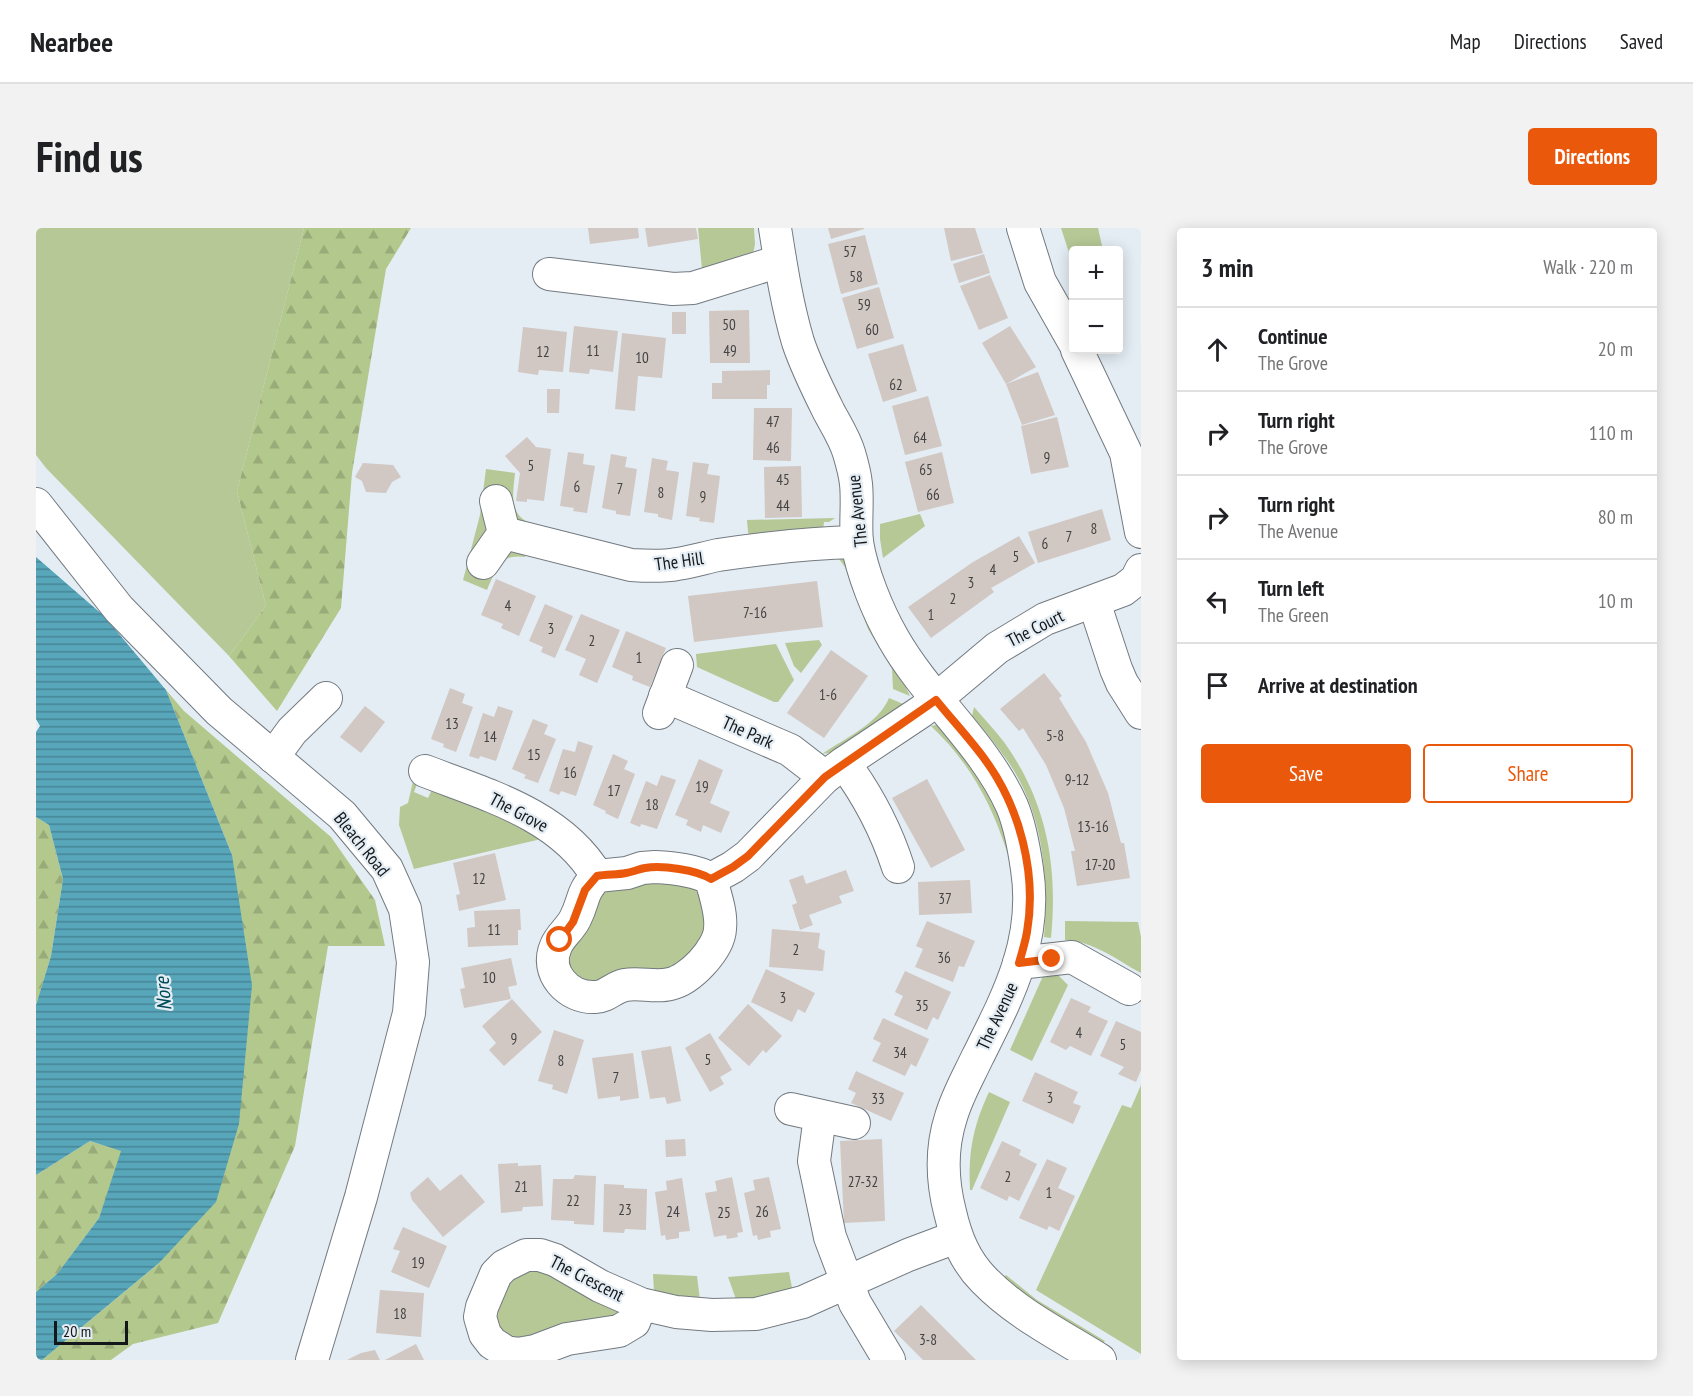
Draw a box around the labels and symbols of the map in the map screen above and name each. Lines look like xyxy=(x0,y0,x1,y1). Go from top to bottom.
house number: 57 xyxy=(843,242,857,261)
house number: 58 xyxy=(849,267,863,286)
house number: 59 xyxy=(857,295,871,314)
house number: 50 xyxy=(722,315,736,334)
house number: 60 xyxy=(865,320,879,339)
house number: 11 xyxy=(586,341,600,360)
house number: 49 xyxy=(723,341,737,360)
house number: 12 xyxy=(536,342,550,361)
house number: 10 xyxy=(635,348,649,367)
house number: 62 xyxy=(889,375,903,394)
house number: 47 xyxy=(766,412,780,431)
house number: 64 xyxy=(913,428,927,447)
house number: 46 xyxy=(766,438,780,457)
house number: 9 xyxy=(1044,448,1050,467)
house number: 5 xyxy=(528,456,534,475)
house number: 65 xyxy=(919,460,933,479)
house number: 45 xyxy=(776,470,790,489)
street label: The Avenue xyxy=(842,474,872,548)
house number: 6 xyxy=(574,477,581,496)
house number: 7 xyxy=(617,479,623,498)
house number: 8 xyxy=(658,483,664,502)
house number: 66 xyxy=(926,485,940,504)
house number: 9 xyxy=(700,487,706,506)
house number: 44 xyxy=(776,496,790,515)
house number: 8 xyxy=(1091,519,1097,538)
house number: 7 xyxy=(1066,527,1072,546)
house number: 6 xyxy=(1042,534,1049,553)
street label: The Hill xyxy=(653,546,706,576)
house number: 5 xyxy=(1013,547,1019,566)
house number: 4 xyxy=(990,560,997,579)
house number: 3 xyxy=(968,573,974,592)
house number: 2 xyxy=(950,589,956,608)
house number: 4 xyxy=(505,596,512,615)
house number: 7-16 xyxy=(743,603,767,622)
street label: The Court xyxy=(1003,604,1067,652)
house number: 1 xyxy=(928,605,934,624)
house number: 3 xyxy=(548,619,554,638)
house number: 2 xyxy=(589,631,595,650)
house number: 1 xyxy=(636,648,642,667)
house number: 1-6 xyxy=(819,685,837,704)
street label: The Park xyxy=(719,711,777,753)
house number: 13 xyxy=(445,714,459,733)
house number: 5-8 xyxy=(1046,726,1064,745)
house number: 14 xyxy=(483,727,497,746)
house number: 15 xyxy=(527,745,541,764)
house number: 16 xyxy=(563,763,577,782)
house number: 9-12 xyxy=(1065,770,1089,789)
house number: 19 xyxy=(695,777,709,796)
house number: 17 xyxy=(607,781,621,800)
street label: The Grove xyxy=(486,787,552,837)
house number: 18 xyxy=(645,795,659,814)
street label: Bleach Road xyxy=(329,807,395,881)
house number: 13-16 xyxy=(1077,817,1109,836)
house number: 17-20 xyxy=(1085,855,1116,874)
house number: 12 xyxy=(472,869,486,888)
house number: 37 xyxy=(938,889,952,908)
house number: 11 xyxy=(487,920,501,939)
route start xyxy=(546,926,572,952)
house number: 2 xyxy=(793,940,799,959)
route end xyxy=(1038,945,1064,971)
house number: 36 xyxy=(937,948,951,967)
house number: 10 xyxy=(482,968,496,987)
water label: Nore xyxy=(148,975,177,1012)
street label: The Avenue xyxy=(971,978,1023,1054)
house number: 3 xyxy=(780,988,786,1007)
house number: 35 xyxy=(915,996,929,1015)
house number: 4 xyxy=(1076,1023,1083,1042)
house number: 9 xyxy=(511,1029,517,1048)
house number: 5 xyxy=(1120,1035,1126,1054)
house number: 34 xyxy=(893,1043,907,1062)
house number: 5 xyxy=(705,1050,711,1069)
house number: 8 xyxy=(558,1051,564,1070)
house number: 7 xyxy=(613,1068,619,1087)
house number: 3 xyxy=(1047,1088,1053,1107)
house number: 33 xyxy=(871,1089,885,1108)
house number: 2 xyxy=(1005,1167,1011,1186)
house number: 27-32 xyxy=(848,1172,878,1191)
house number: 21 xyxy=(514,1177,528,1196)
house number: 1 xyxy=(1046,1183,1052,1202)
house number: 22 xyxy=(566,1191,580,1210)
house number: 23 xyxy=(618,1200,632,1219)
house number: 24 xyxy=(666,1202,680,1221)
house number: 26 xyxy=(755,1202,769,1221)
house number: 25 xyxy=(717,1203,731,1222)
street label: The Crescent xyxy=(546,1250,628,1306)
house number: 19 xyxy=(411,1253,425,1272)
house number: 18 xyxy=(393,1304,407,1323)
scale bar xyxy=(54,1318,128,1346)
house number: 3-8 xyxy=(919,1330,937,1349)

